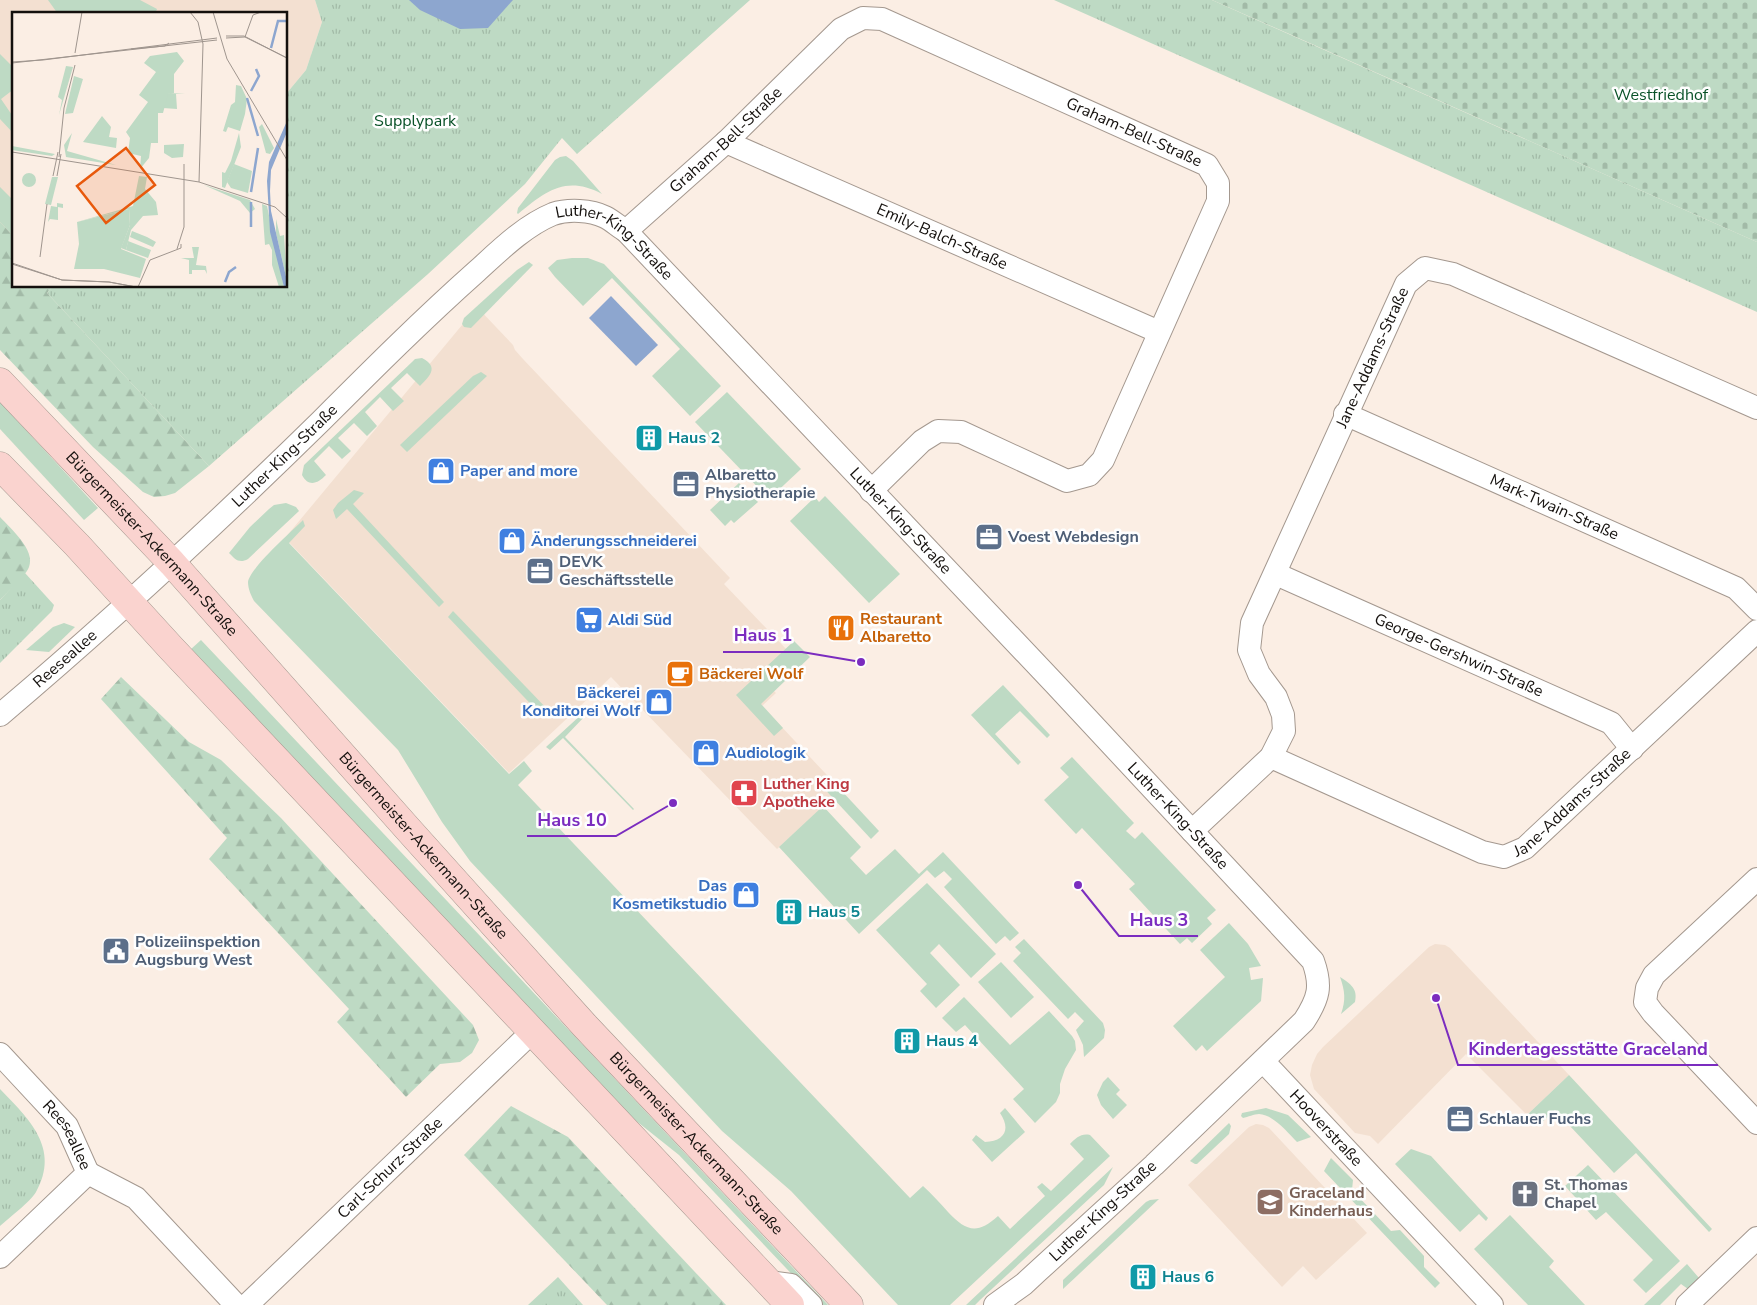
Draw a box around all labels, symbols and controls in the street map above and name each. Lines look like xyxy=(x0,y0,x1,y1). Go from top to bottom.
inset map xyxy=(12,12,288,288)
street label: Graham-Bell-Straße xyxy=(665,82,787,198)
park label: Westfriedhof xyxy=(1614,84,1709,106)
street label: Graham-Bell-Straße xyxy=(1062,92,1206,172)
park label: Supplypark xyxy=(374,110,457,132)
street label: Emily-Balch-Straße xyxy=(873,198,1011,275)
street label: Luther-King-Straße xyxy=(553,200,678,285)
street label: Jane-Addams-Straße xyxy=(1331,284,1414,432)
street label: Luther-King-Straße xyxy=(227,400,342,512)
building icon: Haus 2 xyxy=(634,423,664,453)
place label: Haus 2 xyxy=(668,427,720,449)
street label: Bürgermeister-Ackermann-Straße xyxy=(61,447,243,641)
shop icon: Paper and more xyxy=(426,456,456,486)
place label: Paper and more xyxy=(460,460,578,482)
street label: Luther-King-Straße xyxy=(845,463,957,579)
place label: Albaretto Physiotherapie xyxy=(705,464,816,504)
office icon: Albaretto Physiotherapie xyxy=(671,469,701,499)
street label: Mark-Twain-Straße xyxy=(1486,469,1622,545)
office icon: Voest Webdesign xyxy=(974,522,1004,552)
shop icon: Änderungsschneiderei xyxy=(497,526,527,556)
place label: Voest Webdesign xyxy=(1007,526,1139,548)
place label: Änderungsschneiderei xyxy=(531,530,697,552)
place label: DEVK Geschäftsstelle xyxy=(559,551,674,591)
office icon: DEVK Geschäftsstelle xyxy=(525,556,555,586)
supermarket icon: Aldi Süd xyxy=(574,605,604,635)
place label: Restaurant Albaretto xyxy=(860,608,943,648)
street label: George-Gershwin-Straße xyxy=(1371,608,1547,702)
place label: Aldi Süd xyxy=(608,609,672,631)
restaurant icon: Restaurant Albaretto xyxy=(826,613,856,643)
callout: Haus 1 xyxy=(723,619,802,652)
text: Haus 1 xyxy=(734,623,792,647)
street label: Reeseallee xyxy=(28,625,102,693)
cafe icon: Bäckerei Wolf xyxy=(665,659,695,689)
place label: Bäckerei Wolf xyxy=(699,663,805,685)
place label: Bäckerei Konditorei Wolf xyxy=(522,682,641,722)
shop icon: Bäckerei Konditorei Wolf xyxy=(644,687,674,717)
shop icon: Audiologik xyxy=(691,738,721,768)
place label: Audiologik xyxy=(725,742,806,764)
street label: Jane-Addams-Straße xyxy=(1510,743,1636,863)
street label: Bürgermeister-Ackermann-Straße xyxy=(334,747,513,944)
street label: Luther-King-Straße xyxy=(1122,758,1234,875)
place label: Luther King Apotheke xyxy=(763,773,850,813)
pharmacy icon: Luther King Apotheke xyxy=(729,778,759,808)
callout: Haus 10 xyxy=(527,803,616,836)
text: Haus 10 xyxy=(537,808,607,832)
place label: Das Kosmetikstudio xyxy=(612,875,727,915)
shop icon: Das Kosmetikstudio xyxy=(731,880,761,910)
building icon: Haus 5 xyxy=(774,897,804,927)
place label: Haus 5 xyxy=(808,901,860,923)
callout: Haus 3 xyxy=(1119,903,1198,936)
text: Haus 3 xyxy=(1130,908,1188,932)
place label: Polizeiinspektion Augsburg West xyxy=(135,931,260,971)
public building icon: Polizeiinspektion Augsburg West xyxy=(101,936,131,966)
building icon: Haus 4 xyxy=(892,1026,922,1056)
place label: Haus 4 xyxy=(926,1030,979,1052)
callout: Kindertagesstätte Graceland xyxy=(1458,1032,1718,1065)
text: Kindertagesstätte Graceland xyxy=(1468,1037,1708,1061)
street label: Bürgermeister-Ackermann-Straße xyxy=(604,1047,788,1240)
street label: Hooverstraße xyxy=(1284,1085,1367,1171)
street label: Reeseallee xyxy=(37,1095,96,1173)
office icon: Schlauer Fuchs xyxy=(1445,1104,1475,1134)
place label: Schlauer Fuchs xyxy=(1479,1108,1591,1130)
street label: Carl-Schurz-Straße xyxy=(333,1112,447,1224)
street label: Luther-King-Straße xyxy=(1045,1155,1161,1267)
place label: St. Thomas Chapel xyxy=(1544,1174,1628,1214)
church icon: St. Thomas Chapel xyxy=(1510,1179,1540,1209)
place label: Graceland Kinderhaus xyxy=(1289,1182,1373,1222)
school or university icon: Graceland Kinderhaus xyxy=(1255,1187,1285,1217)
building icon: Haus 6 xyxy=(1128,1262,1158,1292)
place label: Haus 6 xyxy=(1162,1266,1214,1288)

